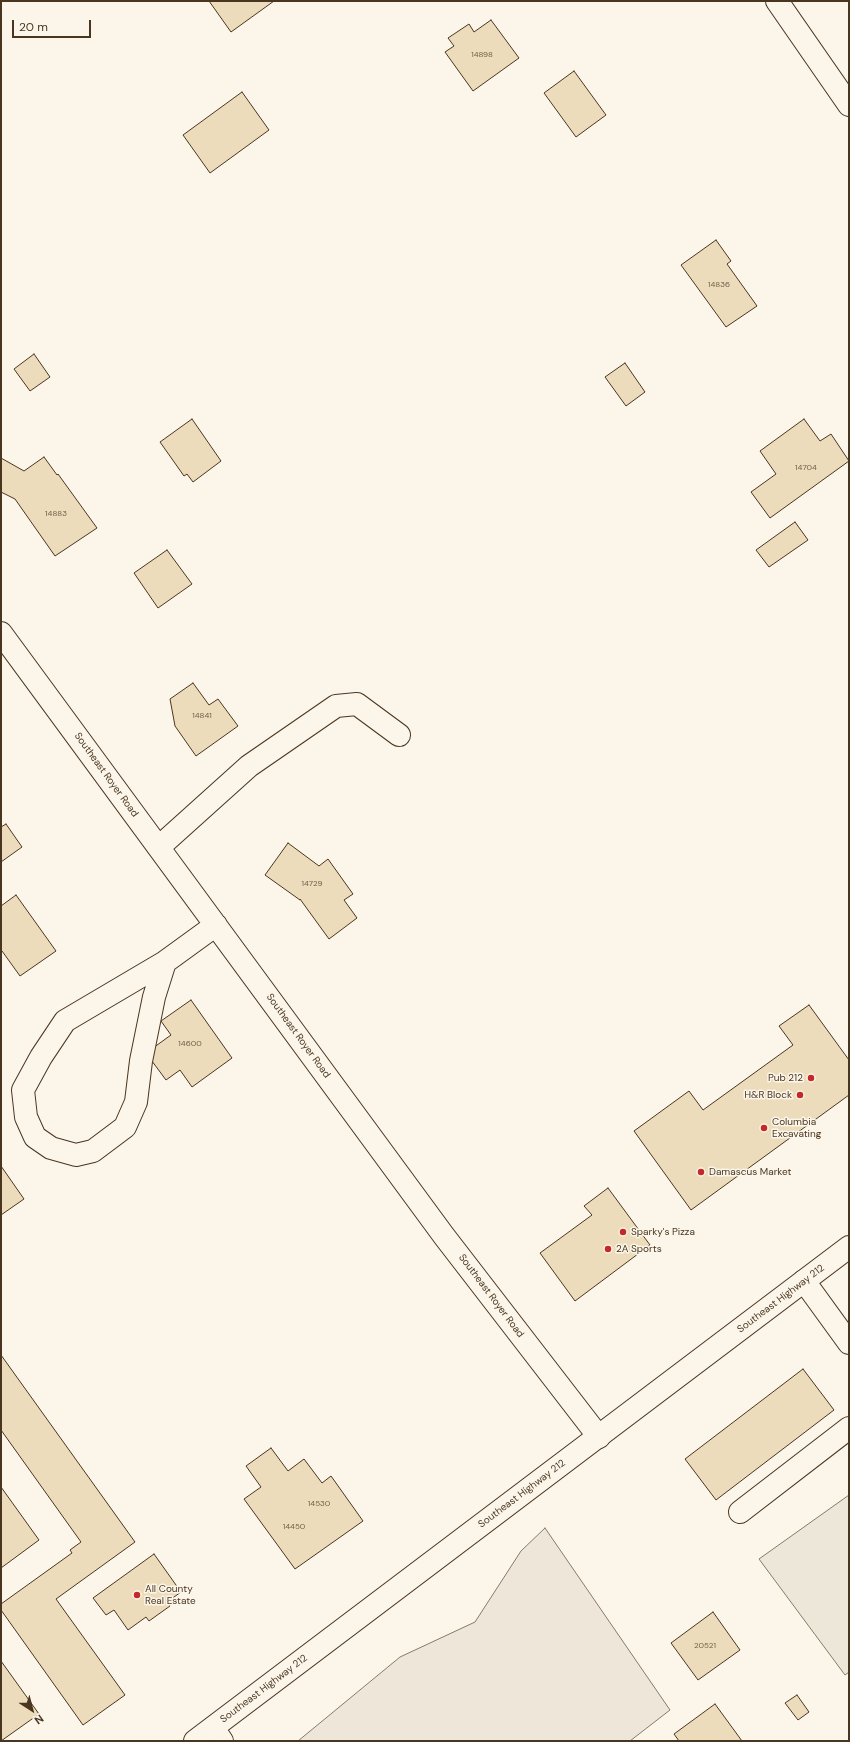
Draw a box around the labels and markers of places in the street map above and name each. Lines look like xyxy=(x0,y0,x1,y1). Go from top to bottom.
place label: Pub 212 xyxy=(768,1072,803,1084)
marker: Pub 212 xyxy=(806,1073,816,1083)
place label: H&R Block xyxy=(744,1089,792,1101)
marker: H&R Block xyxy=(795,1090,805,1100)
place label: Columbia Excavating xyxy=(772,1116,821,1140)
marker: Columbia Excavating xyxy=(759,1123,769,1133)
place label: Damascus Market xyxy=(709,1166,791,1178)
marker: Damascus Market xyxy=(696,1167,706,1177)
place label: Sparky's Pizza xyxy=(631,1226,695,1238)
marker: Sparky's Pizza xyxy=(618,1227,628,1237)
place label: 2A Sports xyxy=(616,1243,662,1255)
marker: 2A Sports xyxy=(603,1244,613,1254)
place label: All County Real Estate xyxy=(145,1583,196,1606)
marker: All County Real Estate xyxy=(132,1590,142,1600)

